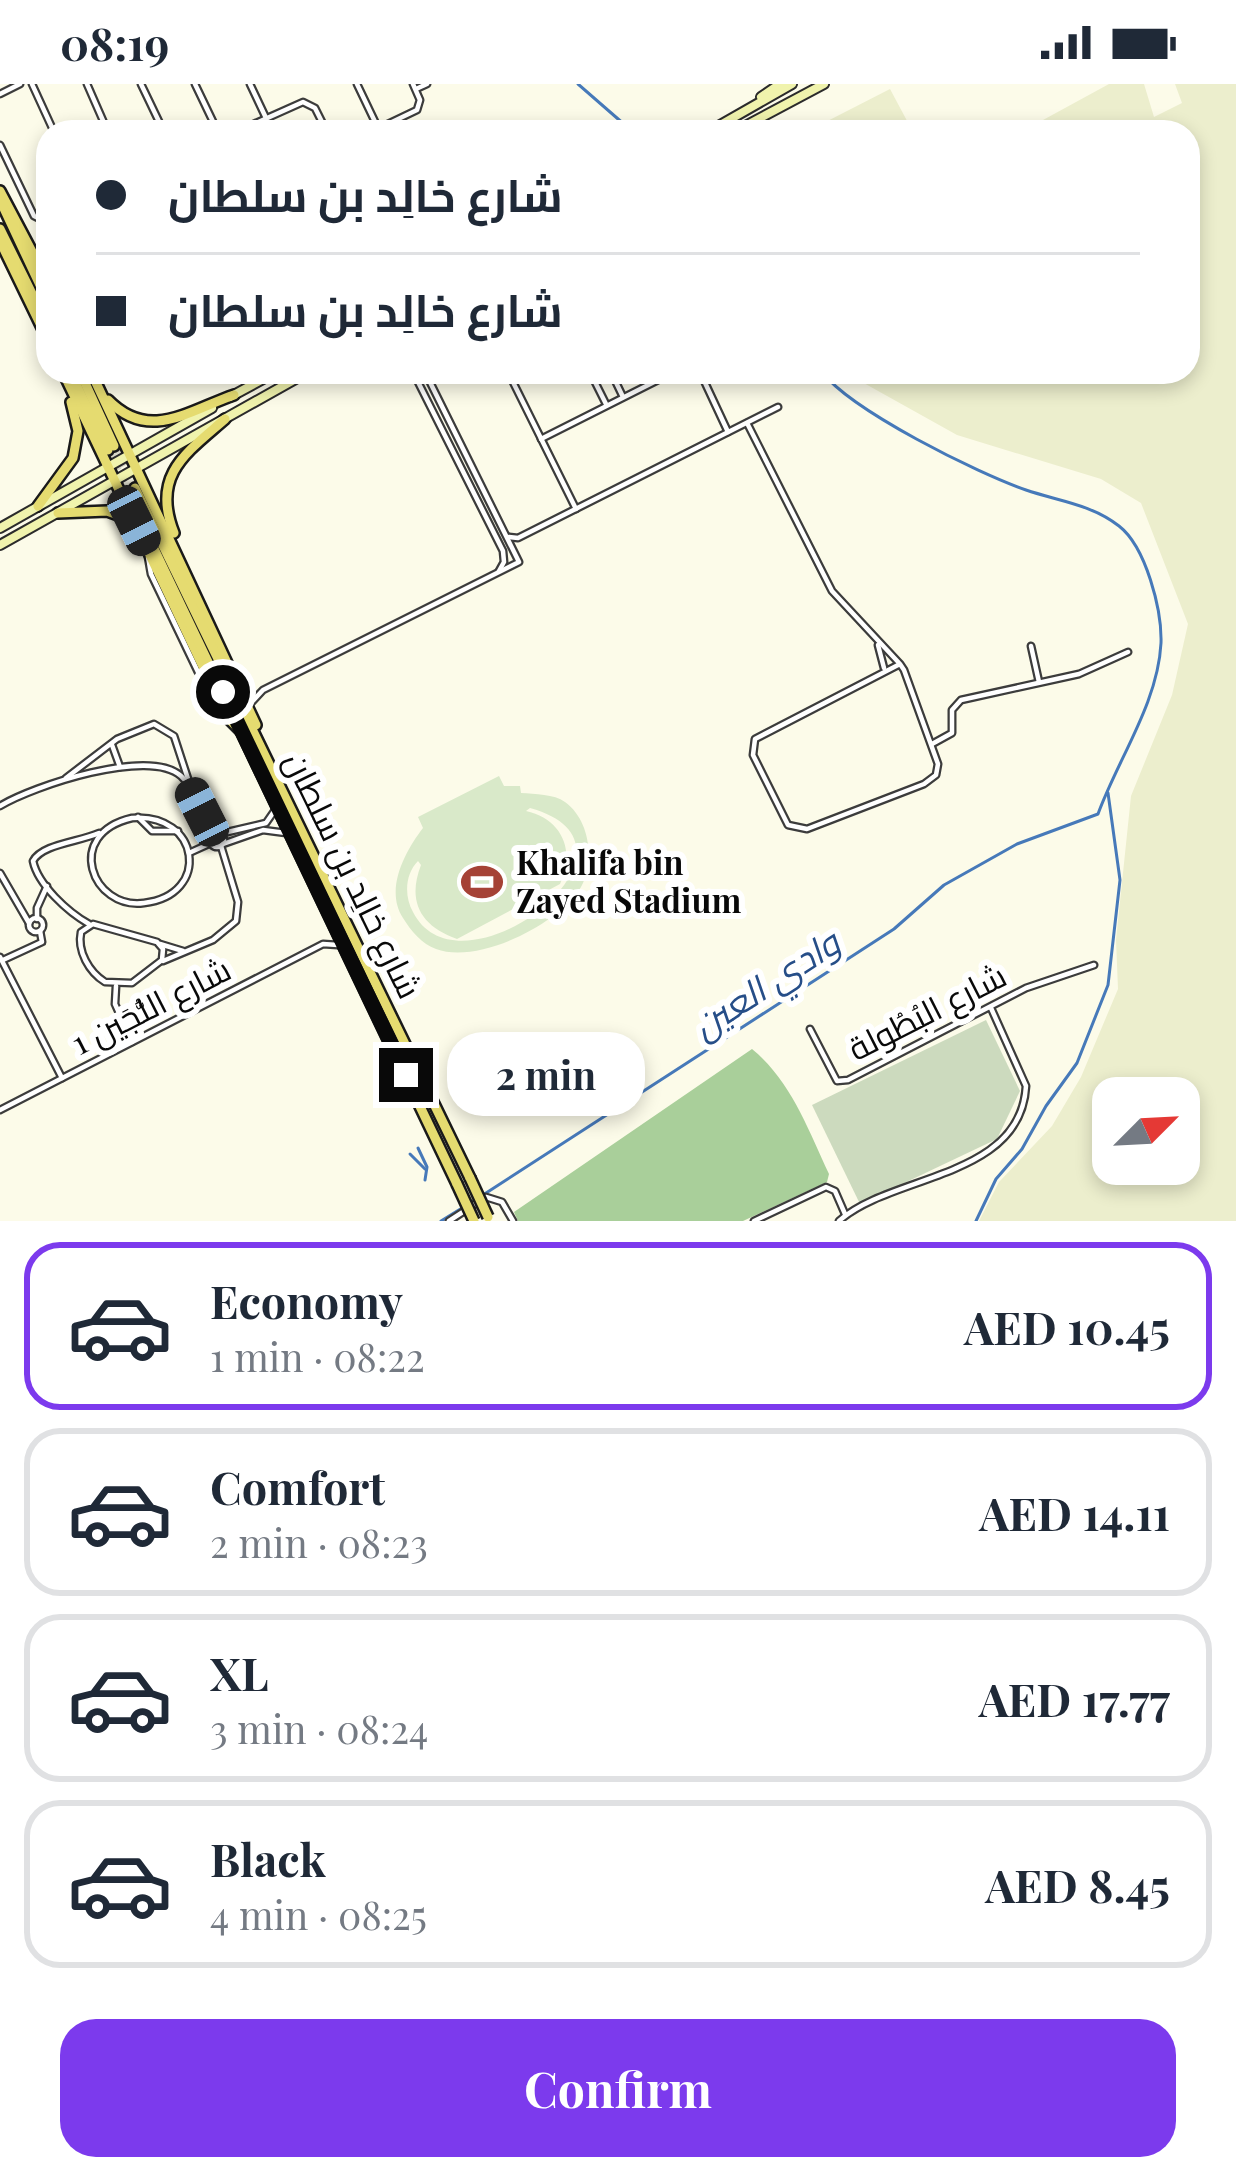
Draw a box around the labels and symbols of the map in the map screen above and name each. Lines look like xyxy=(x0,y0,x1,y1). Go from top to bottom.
car xyxy=(102,481,166,561)
route start xyxy=(196,665,250,719)
street label: شارع خالِد بن سلطان xyxy=(273,744,434,1006)
car xyxy=(170,772,234,852)
place label: Khalifa bin Zayed Stadium xyxy=(516,839,741,921)
sports icon: Khalifa bin Zayed Stadium xyxy=(459,859,505,905)
water label: وادي العين xyxy=(682,916,854,1054)
street label: شارع اللُّجَين 1 xyxy=(63,945,239,1066)
street label: شارع البُطُولة xyxy=(840,952,1014,1071)
callout: 2 min xyxy=(448,1033,646,1117)
route end xyxy=(379,1048,433,1102)
north arrow xyxy=(1092,1077,1200,1185)

